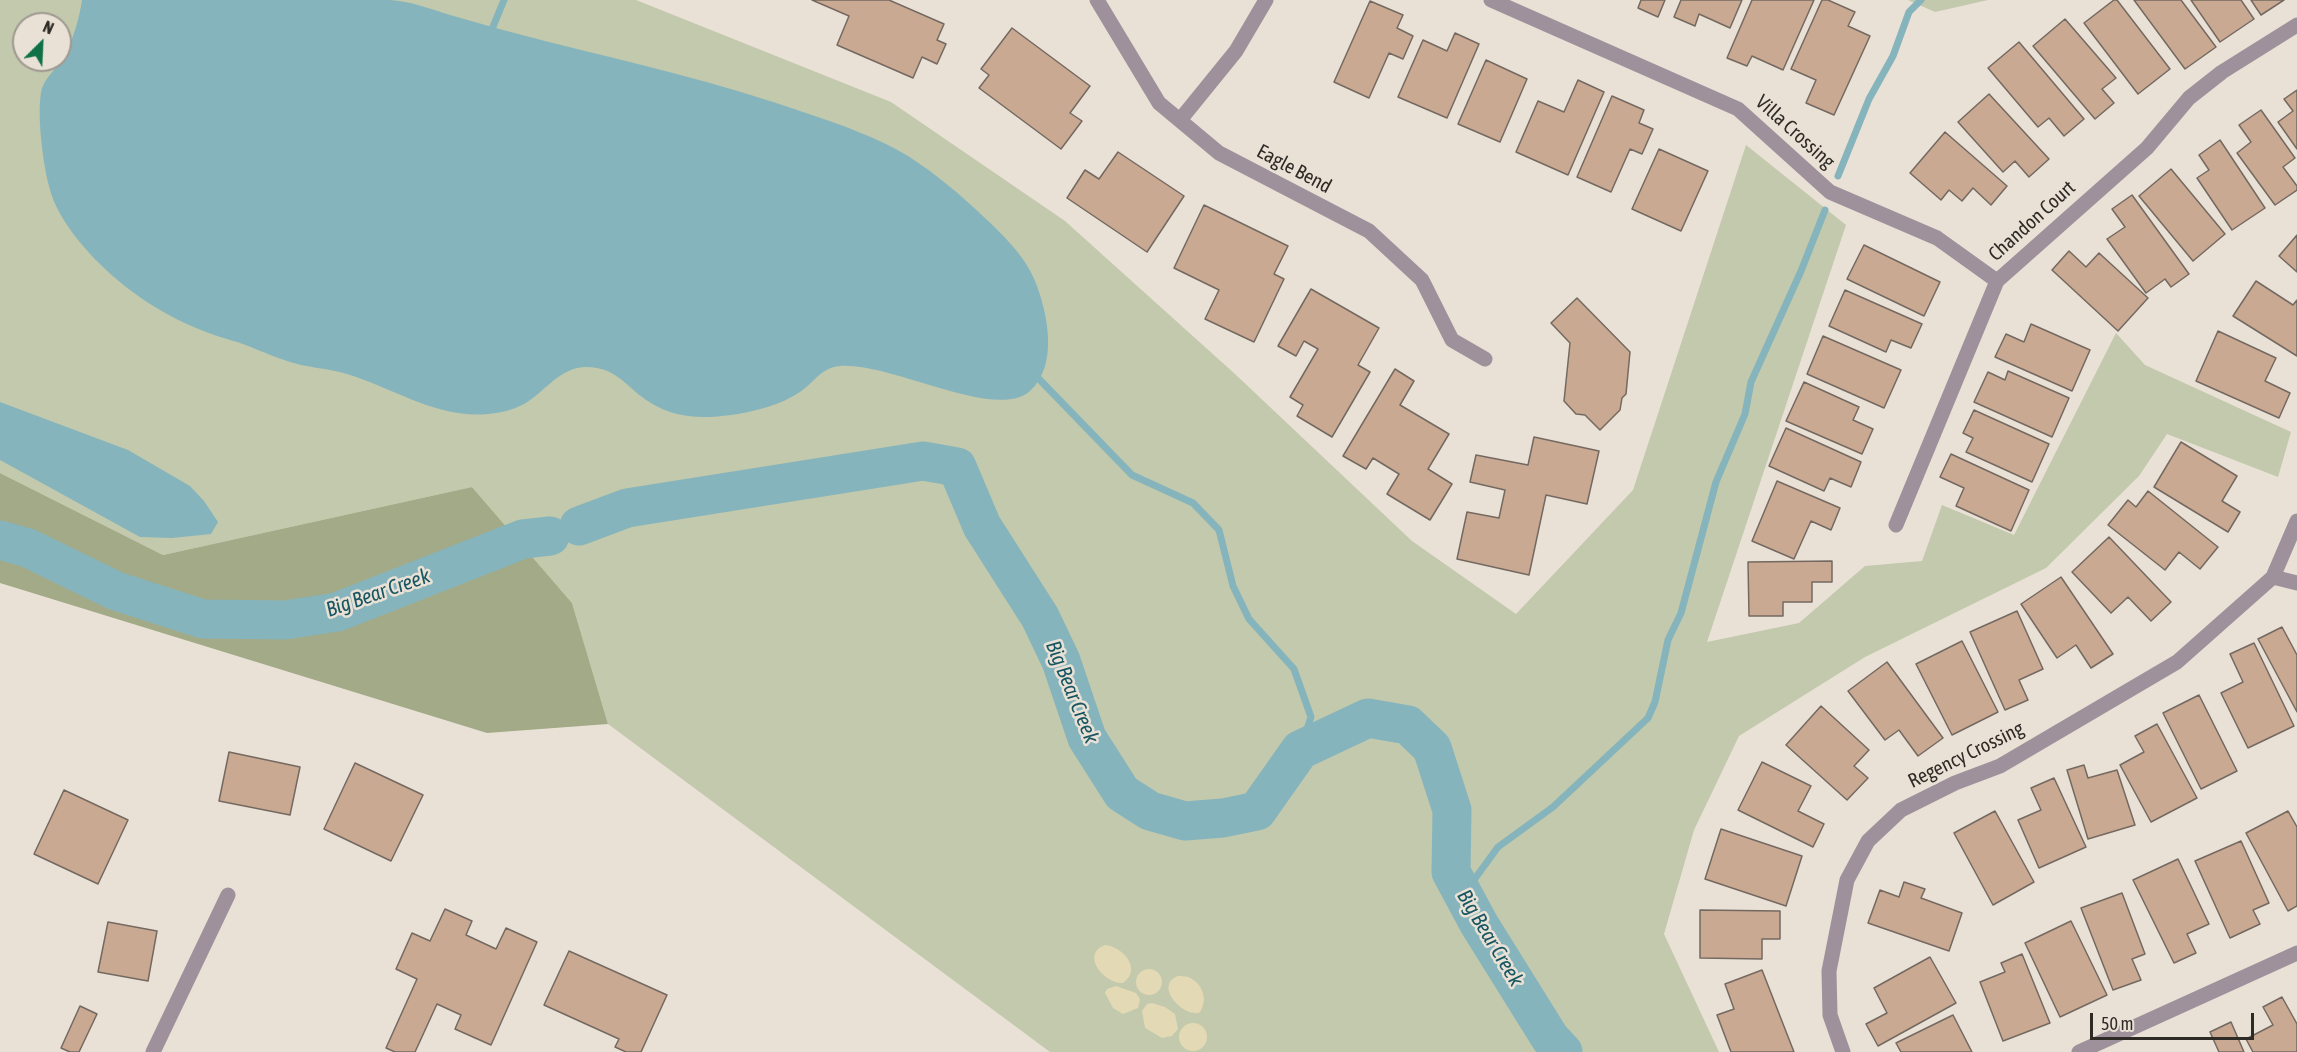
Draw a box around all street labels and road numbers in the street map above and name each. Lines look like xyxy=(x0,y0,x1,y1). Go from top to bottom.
street label: Villa Crossing xyxy=(1750,90,1840,174)
street label: Eagle Bend xyxy=(1253,139,1335,199)
street label: Chandon Court xyxy=(1984,176,2080,266)
street label: Regency Crossing xyxy=(1904,717,2028,793)

